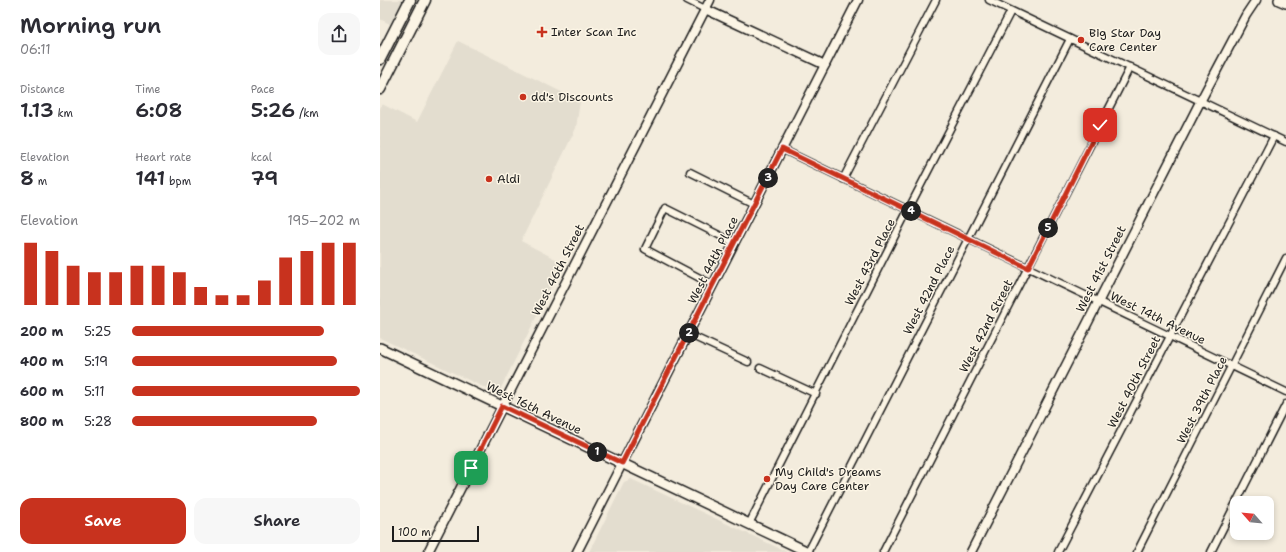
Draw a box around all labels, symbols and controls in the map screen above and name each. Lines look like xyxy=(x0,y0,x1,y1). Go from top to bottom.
text: Morning run xyxy=(20,11,161,40)
button: share xyxy=(318,13,360,55)
place label: Inter Scan Inc xyxy=(551,24,637,40)
place label: Big Star Day Care Center xyxy=(1089,25,1161,55)
marker: Inter Scan Inc xyxy=(536,26,548,38)
marker: Big Star Day Care Center xyxy=(1076,35,1086,45)
text: 06:11 xyxy=(20,41,51,58)
text: Distance xyxy=(20,82,65,97)
text: Time xyxy=(135,82,161,97)
text: Pace xyxy=(251,82,275,97)
place label: dd's Discounts xyxy=(531,89,613,105)
marker: dd's Discounts xyxy=(518,92,528,102)
text: 1.13 xyxy=(20,97,54,123)
text: 6:08 xyxy=(135,97,182,123)
text: 5:26 xyxy=(251,97,295,123)
text: km xyxy=(54,106,73,121)
text: /km xyxy=(295,106,319,121)
pin xyxy=(1083,108,1117,142)
icon: check xyxy=(1089,114,1111,136)
text: Elevation xyxy=(20,150,69,165)
text: Heart rate xyxy=(135,150,191,165)
text: kcal xyxy=(251,150,272,165)
text: 8 xyxy=(20,165,34,191)
text: 141 xyxy=(135,165,165,191)
text: 79 xyxy=(251,165,278,191)
pin: 3 xyxy=(758,168,778,188)
text: 3 xyxy=(764,170,772,185)
place label: Aldi xyxy=(497,171,520,187)
text: m xyxy=(34,174,47,189)
text: bpm xyxy=(165,174,191,189)
marker: Aldi xyxy=(484,174,494,184)
pin: 4 xyxy=(901,201,921,221)
text: 4 xyxy=(907,203,915,218)
text: Elevation xyxy=(20,212,78,229)
text: 195–202 m xyxy=(287,212,360,229)
street label: West 44th Place xyxy=(684,213,742,307)
street label: West 43rd Place xyxy=(841,215,899,308)
pin: 5 xyxy=(1038,218,1058,238)
text: 5 xyxy=(1045,220,1051,235)
street label: West 46th Street xyxy=(528,221,588,319)
street label: West 41st Street xyxy=(1072,223,1130,315)
street label: West 42nd Place xyxy=(900,243,958,337)
street label: West 42nd Street xyxy=(956,277,1016,375)
street label: West 14th Avenue xyxy=(1108,288,1209,348)
text: 200 m xyxy=(20,323,63,340)
text: 5:25 xyxy=(84,323,111,340)
pin: 2 xyxy=(679,323,699,343)
text: 2 xyxy=(685,325,693,340)
street label: West 40th Street xyxy=(1104,333,1164,431)
text: 400 m xyxy=(20,353,64,370)
text: 5:19 xyxy=(84,353,108,370)
street label: West 39th Place xyxy=(1173,353,1231,446)
street label: West 16th Avenue xyxy=(484,378,585,438)
text: 600 m xyxy=(20,383,64,400)
text: 5:11 xyxy=(84,383,105,400)
text: 800 m xyxy=(20,413,64,430)
text: 5:28 xyxy=(84,413,112,430)
pin: 1 xyxy=(587,442,607,462)
text: 1 xyxy=(594,444,600,459)
pin xyxy=(454,451,488,485)
icon: arrive xyxy=(460,457,482,479)
place label: My Child's Dreams Day Care Center xyxy=(775,464,882,494)
marker: My Child's Dreams Day Care Center xyxy=(762,474,772,484)
north arrow xyxy=(1230,496,1274,540)
map controls xyxy=(1230,496,1274,540)
button: Save xyxy=(20,498,186,544)
button: Share xyxy=(194,498,360,544)
scale bar xyxy=(392,524,479,543)
text: 100 m xyxy=(398,525,431,540)

